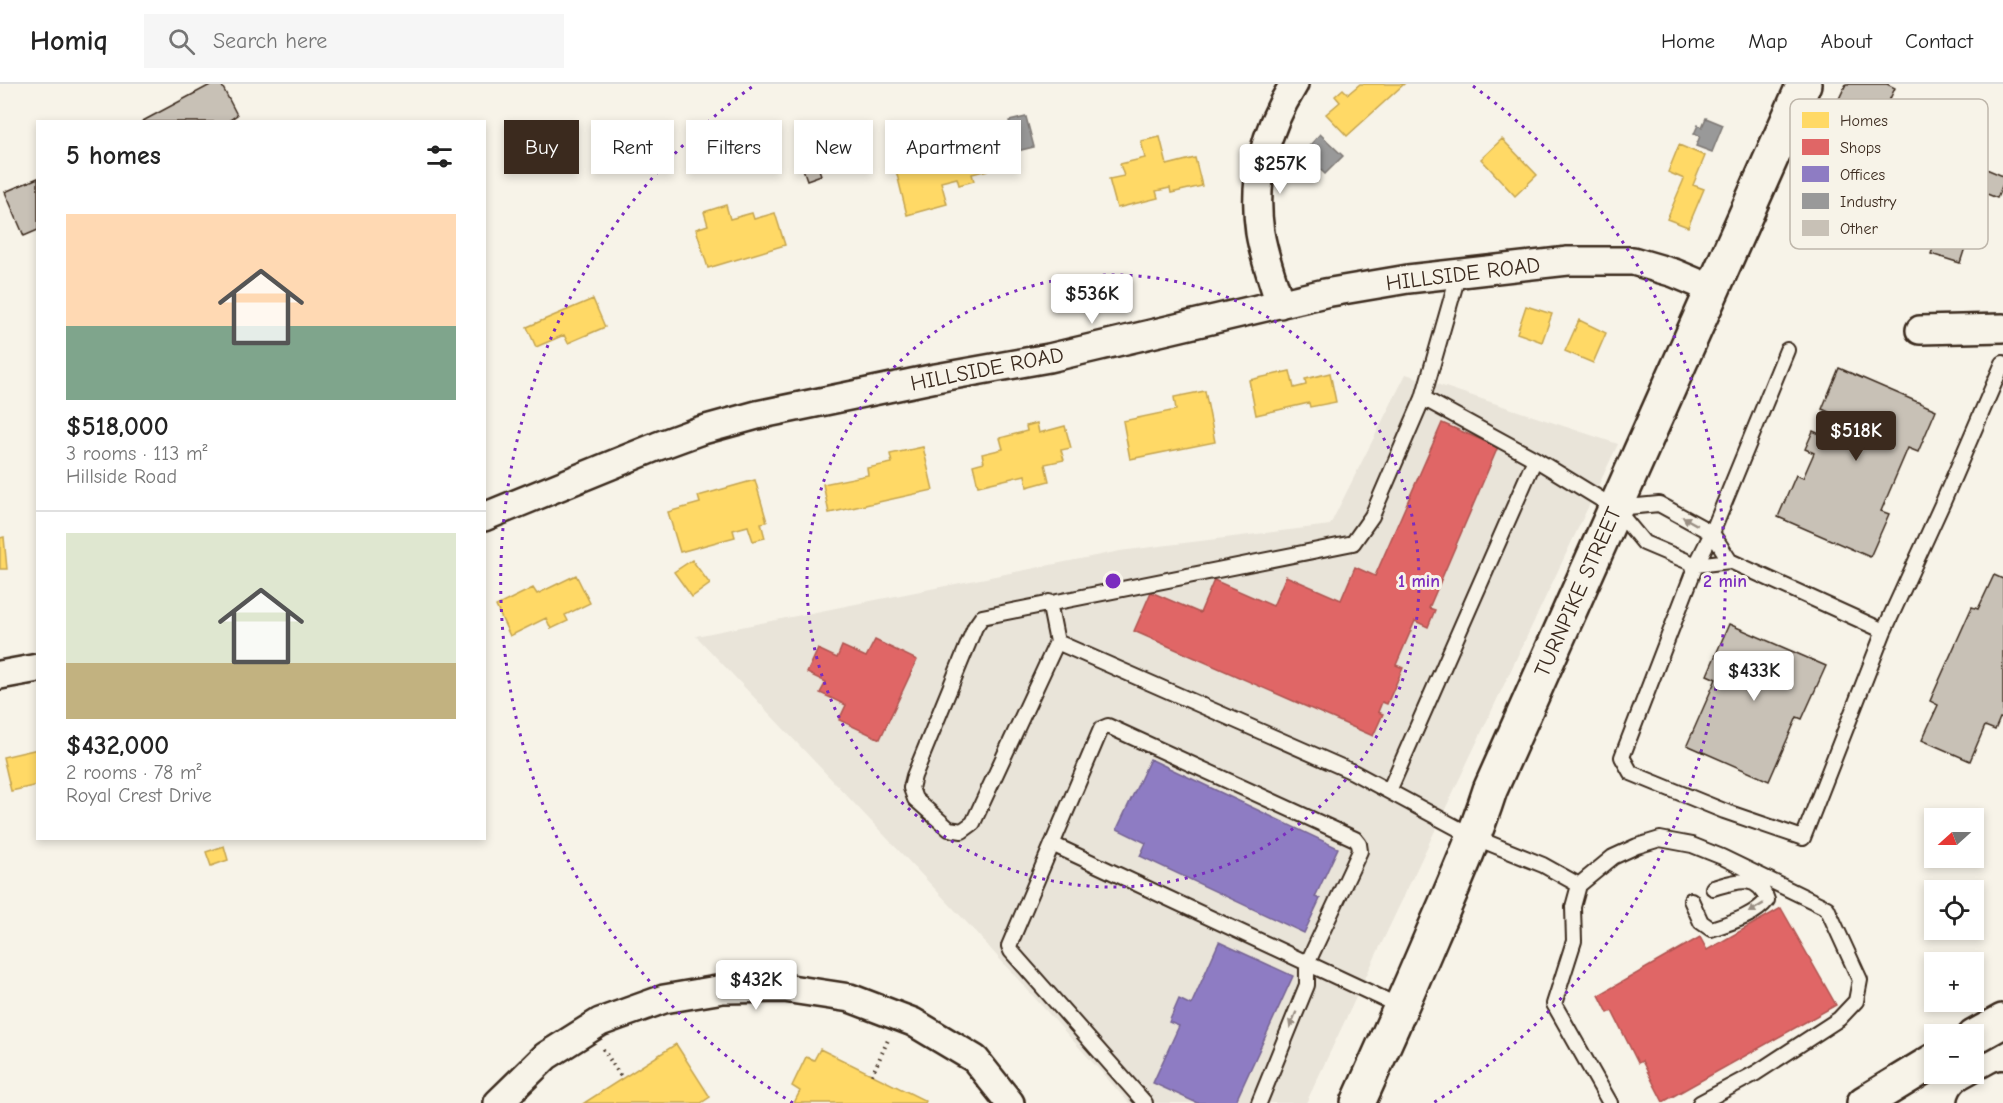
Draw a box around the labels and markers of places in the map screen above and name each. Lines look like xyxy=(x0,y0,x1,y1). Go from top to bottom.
pin: $257K xyxy=(1238,144,1322,195)
pin: $536K xyxy=(1050,274,1134,325)
pin: $518K xyxy=(1814,411,1898,462)
centre of rings xyxy=(1103,571,1123,591)
pin: $433K xyxy=(1712,651,1796,702)
pin: $432K xyxy=(714,960,798,1011)

